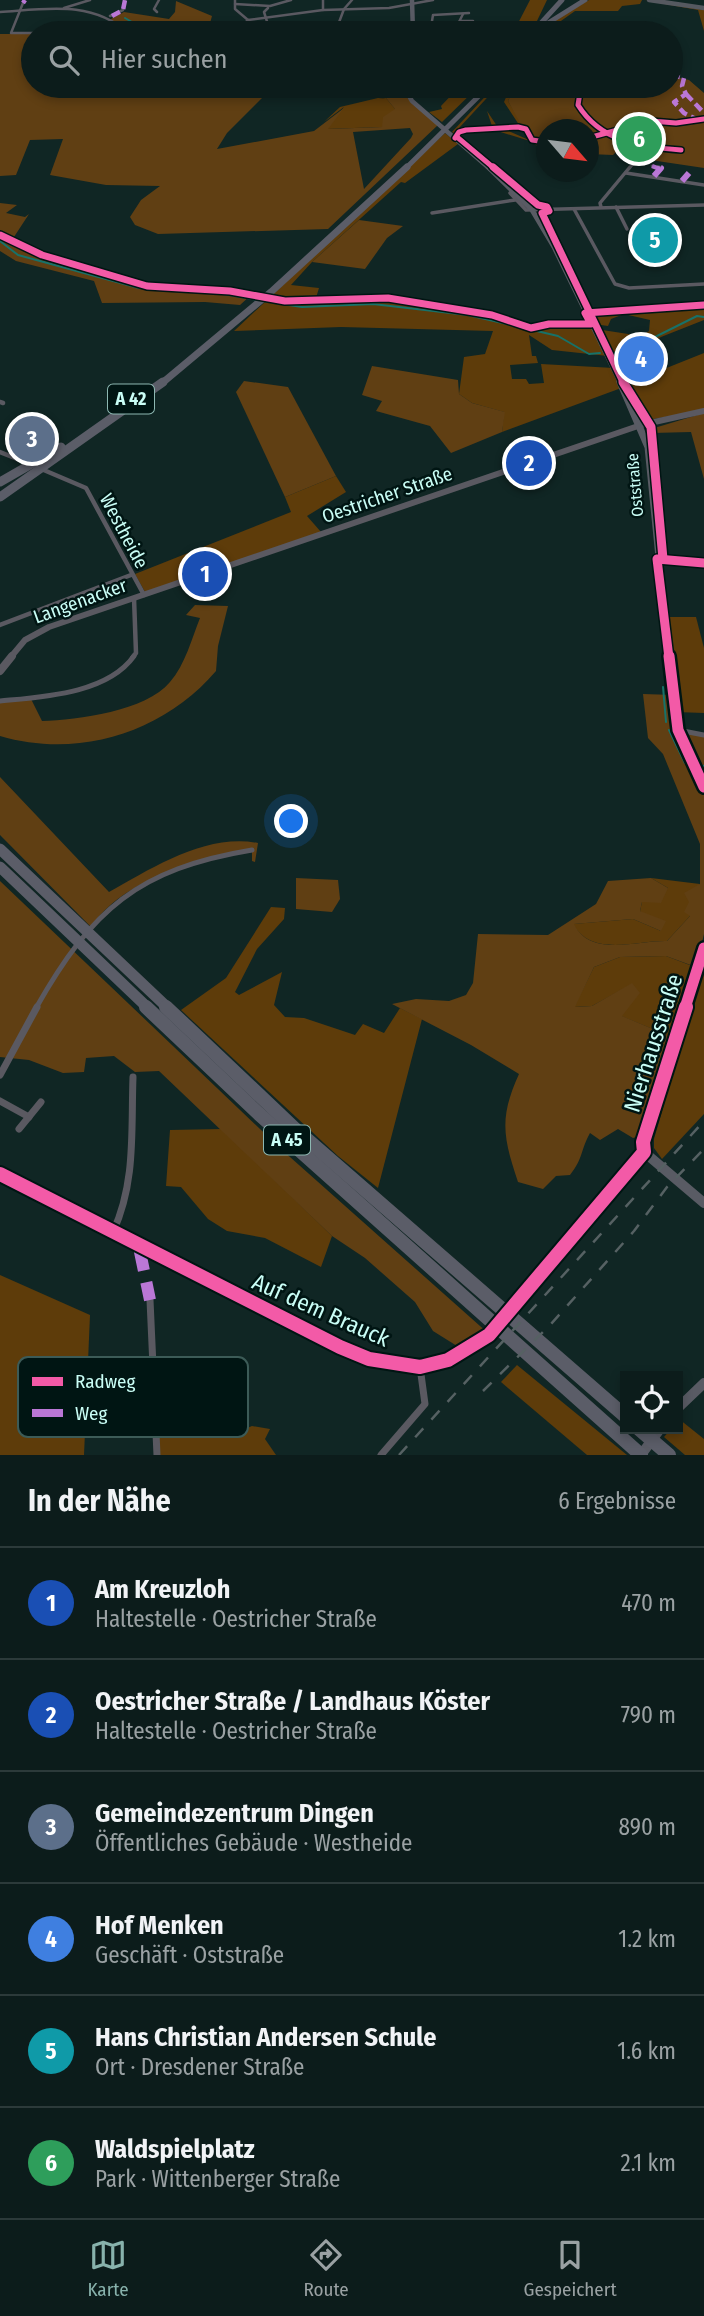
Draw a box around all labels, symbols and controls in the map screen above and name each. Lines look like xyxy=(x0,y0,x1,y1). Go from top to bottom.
search box xyxy=(21,21,683,98)
icon: search xyxy=(45,41,83,79)
text: Hier suchen xyxy=(101,44,227,75)
pin: 6 xyxy=(616,113,662,165)
north arrow xyxy=(536,119,599,182)
pin: 5 xyxy=(632,214,678,266)
pin: 4 xyxy=(618,333,664,385)
road number: A 42 xyxy=(108,384,154,414)
pin: 3 xyxy=(9,413,55,465)
pin: 2 xyxy=(506,437,552,489)
street label: Oststraße xyxy=(623,452,647,517)
street label: Oestricher Straße xyxy=(319,462,455,528)
street label: Westheide xyxy=(95,490,153,572)
pin: 1 xyxy=(182,548,228,600)
street label: Langenacker xyxy=(30,573,130,629)
your location xyxy=(274,804,308,838)
street label: Nierhausstraße xyxy=(617,970,689,1116)
road number: A 45 xyxy=(264,1126,310,1154)
street label: Auf dem Brauck xyxy=(248,1267,394,1353)
legend xyxy=(18,1357,248,1437)
text: Radweg xyxy=(75,1370,135,1393)
map controls xyxy=(620,1371,683,1434)
button: locate xyxy=(620,1371,683,1434)
text: Weg xyxy=(75,1402,107,1425)
text: In der Nähe xyxy=(28,1483,171,1519)
text: 6 Ergebnisse xyxy=(558,1487,676,1515)
text: Am Kreuzloh xyxy=(95,1574,230,1605)
text: 1 xyxy=(46,1589,56,1617)
text: 470 m xyxy=(621,1589,676,1617)
text: Haltestelle · Oestricher Straße xyxy=(95,1605,377,1633)
text: Oestricher Straße / Landhaus Köster xyxy=(95,1686,490,1717)
text: 2 xyxy=(46,1701,56,1729)
text: 790 m xyxy=(621,1701,676,1729)
text: Haltestelle · Oestricher Straße xyxy=(95,1717,377,1745)
text: Gemeindezentrum Dingen xyxy=(95,1798,374,1829)
text: 3 xyxy=(46,1813,56,1841)
text: 890 m xyxy=(619,1813,676,1841)
text: Öffentliches Gebäude · Westheide xyxy=(95,1829,412,1857)
text: Hof Menken xyxy=(95,1910,224,1941)
text: 4 xyxy=(45,1925,57,1953)
text: 1.2 km xyxy=(618,1925,676,1953)
text: Geschäft · Oststraße xyxy=(95,1941,284,1969)
text: Hans Christian Andersen Schule xyxy=(95,2022,437,2053)
text: 5 xyxy=(45,2037,57,2065)
text: 1.6 km xyxy=(617,2037,676,2065)
text: Ort · Dresdener Straße xyxy=(95,2053,304,2081)
text: Waldspielplatz xyxy=(95,2134,255,2165)
text: 6 xyxy=(45,2149,57,2177)
text: 2.1 km xyxy=(621,2149,676,2177)
text: Park · Wittenberger Straße xyxy=(95,2165,340,2193)
tab: Karte xyxy=(87,2236,129,2301)
tab: Route xyxy=(303,2236,349,2301)
tab: Gespeichert xyxy=(524,2236,617,2301)

